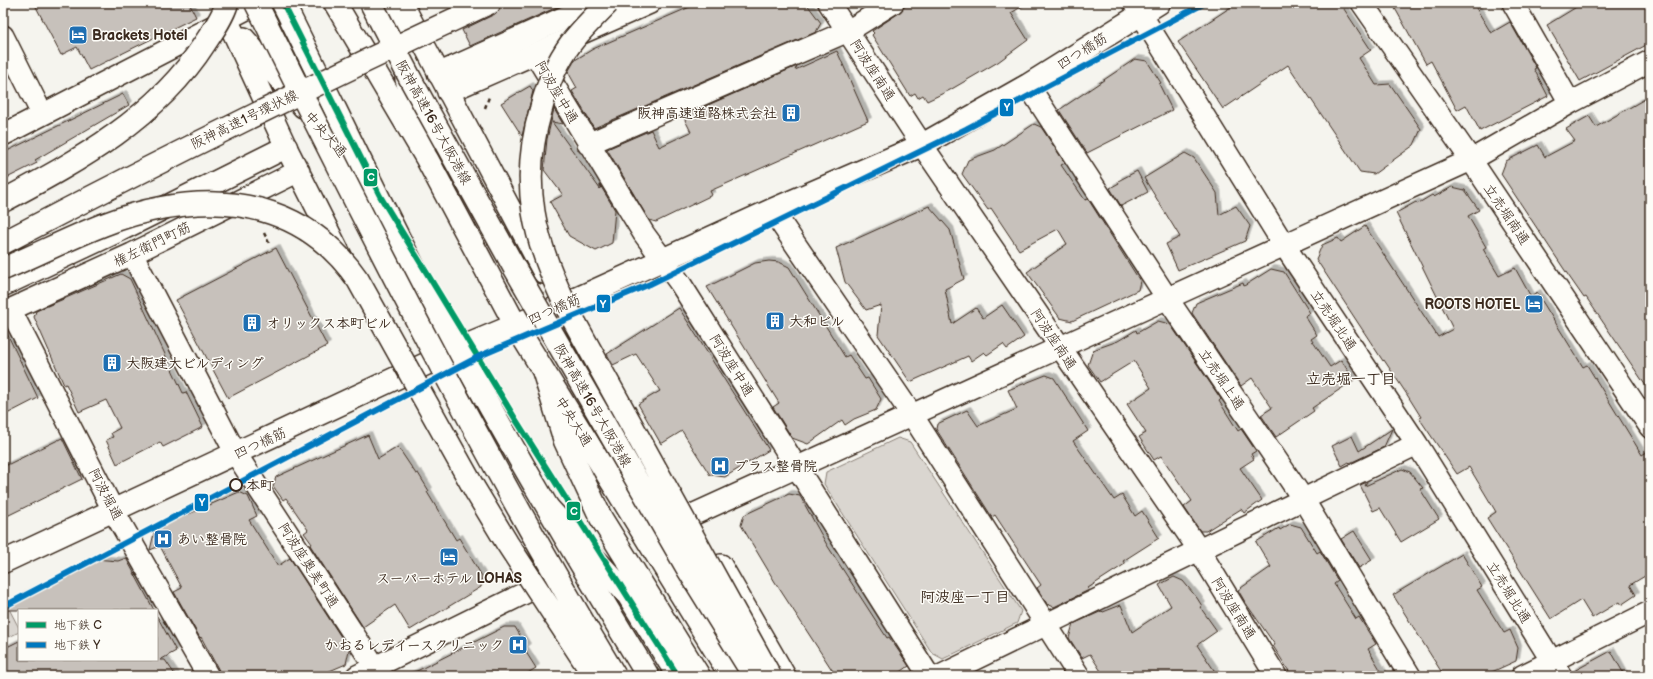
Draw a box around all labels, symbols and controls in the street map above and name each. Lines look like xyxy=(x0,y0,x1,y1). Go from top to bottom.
hotel icon: Brackets Hotel xyxy=(67,24,89,46)
place label: Brackets Hotel xyxy=(92,27,188,44)
street label: 四つ橋筋 xyxy=(1054,29,1111,73)
street label: 阿波座南通 xyxy=(846,36,899,104)
street label: 阪神高速16号大阪港線 xyxy=(392,57,475,188)
street label: 阿波座中通 xyxy=(531,58,582,127)
street label: 阪神高速1号環状線 xyxy=(188,86,301,153)
line badge: Y xyxy=(999,98,1014,117)
text: Y xyxy=(1004,101,1011,114)
building icon: 阪神高速道路株式会社 xyxy=(780,102,802,124)
place label: 阪神高速道路株式会社 xyxy=(637,105,777,122)
street label: 中央大通 xyxy=(301,108,350,161)
line badge: C xyxy=(363,168,378,187)
text: C xyxy=(367,171,375,184)
street label: 立売堀南通 xyxy=(1480,181,1533,248)
street label: 権左衛門町筋 xyxy=(111,218,194,271)
street label: 立売堀北通 xyxy=(1307,287,1360,354)
street label: 四つ橋筋 xyxy=(525,290,583,329)
hotel icon: ROOTS HOTEL xyxy=(1523,293,1545,315)
line badge: Y xyxy=(596,294,611,313)
place label: ROOTS HOTEL xyxy=(1424,296,1520,313)
text: Y xyxy=(600,298,607,311)
street label: 阿波座南通 xyxy=(1027,306,1080,373)
building icon: 大和ビル xyxy=(764,310,786,332)
building icon: オリックス本町ビル xyxy=(241,312,263,334)
place label: 大和ビル xyxy=(789,313,845,330)
place label: オリックス本町ビル xyxy=(266,315,392,332)
street label: 阿波座中通 xyxy=(706,331,757,399)
street label: 阪神高速16号大阪港線 xyxy=(550,340,635,470)
street label: 立売堀上通 xyxy=(1195,346,1248,413)
building icon: 大阪建大ビルディング xyxy=(101,352,123,374)
place label: 大阪建大ビルディング xyxy=(126,355,264,372)
district label: 立売堀一丁目 xyxy=(1306,370,1396,389)
street label: 中央大通 xyxy=(552,393,596,450)
street label: 四つ橋筋 xyxy=(231,424,289,463)
hospital icon: プラス整骨院 xyxy=(709,455,731,477)
place label: プラス整骨院 xyxy=(734,458,817,475)
street label: 阿波堀通 xyxy=(85,466,126,523)
place label: 本町 xyxy=(246,477,274,494)
marker: 本町 xyxy=(229,478,243,492)
line badge: Y xyxy=(194,493,209,512)
text: Y xyxy=(199,496,206,509)
line badge: C xyxy=(566,501,581,521)
text: C xyxy=(570,505,578,518)
street label: 阿波座奥美町通 xyxy=(275,520,342,611)
hospital icon: あい整骨院 xyxy=(152,528,174,550)
place label: あい整骨院 xyxy=(177,531,247,548)
hotel icon: スーパーホテル LOHAS xyxy=(438,546,460,568)
street label: 立売堀北通 xyxy=(1483,558,1534,626)
place label: スーパーホテル LOHAS xyxy=(376,570,522,587)
street label: 阿波座南通 xyxy=(1208,574,1259,642)
district label: 阿波座一丁目 xyxy=(920,588,1010,607)
legend xyxy=(18,609,158,661)
text: 地下鉄 C xyxy=(54,618,102,633)
hospital icon: かおるレデイースクリニック xyxy=(507,634,529,656)
place label: かおるレデイースクリニック xyxy=(324,637,504,654)
text: 地下鉄 Y xyxy=(54,638,101,653)

